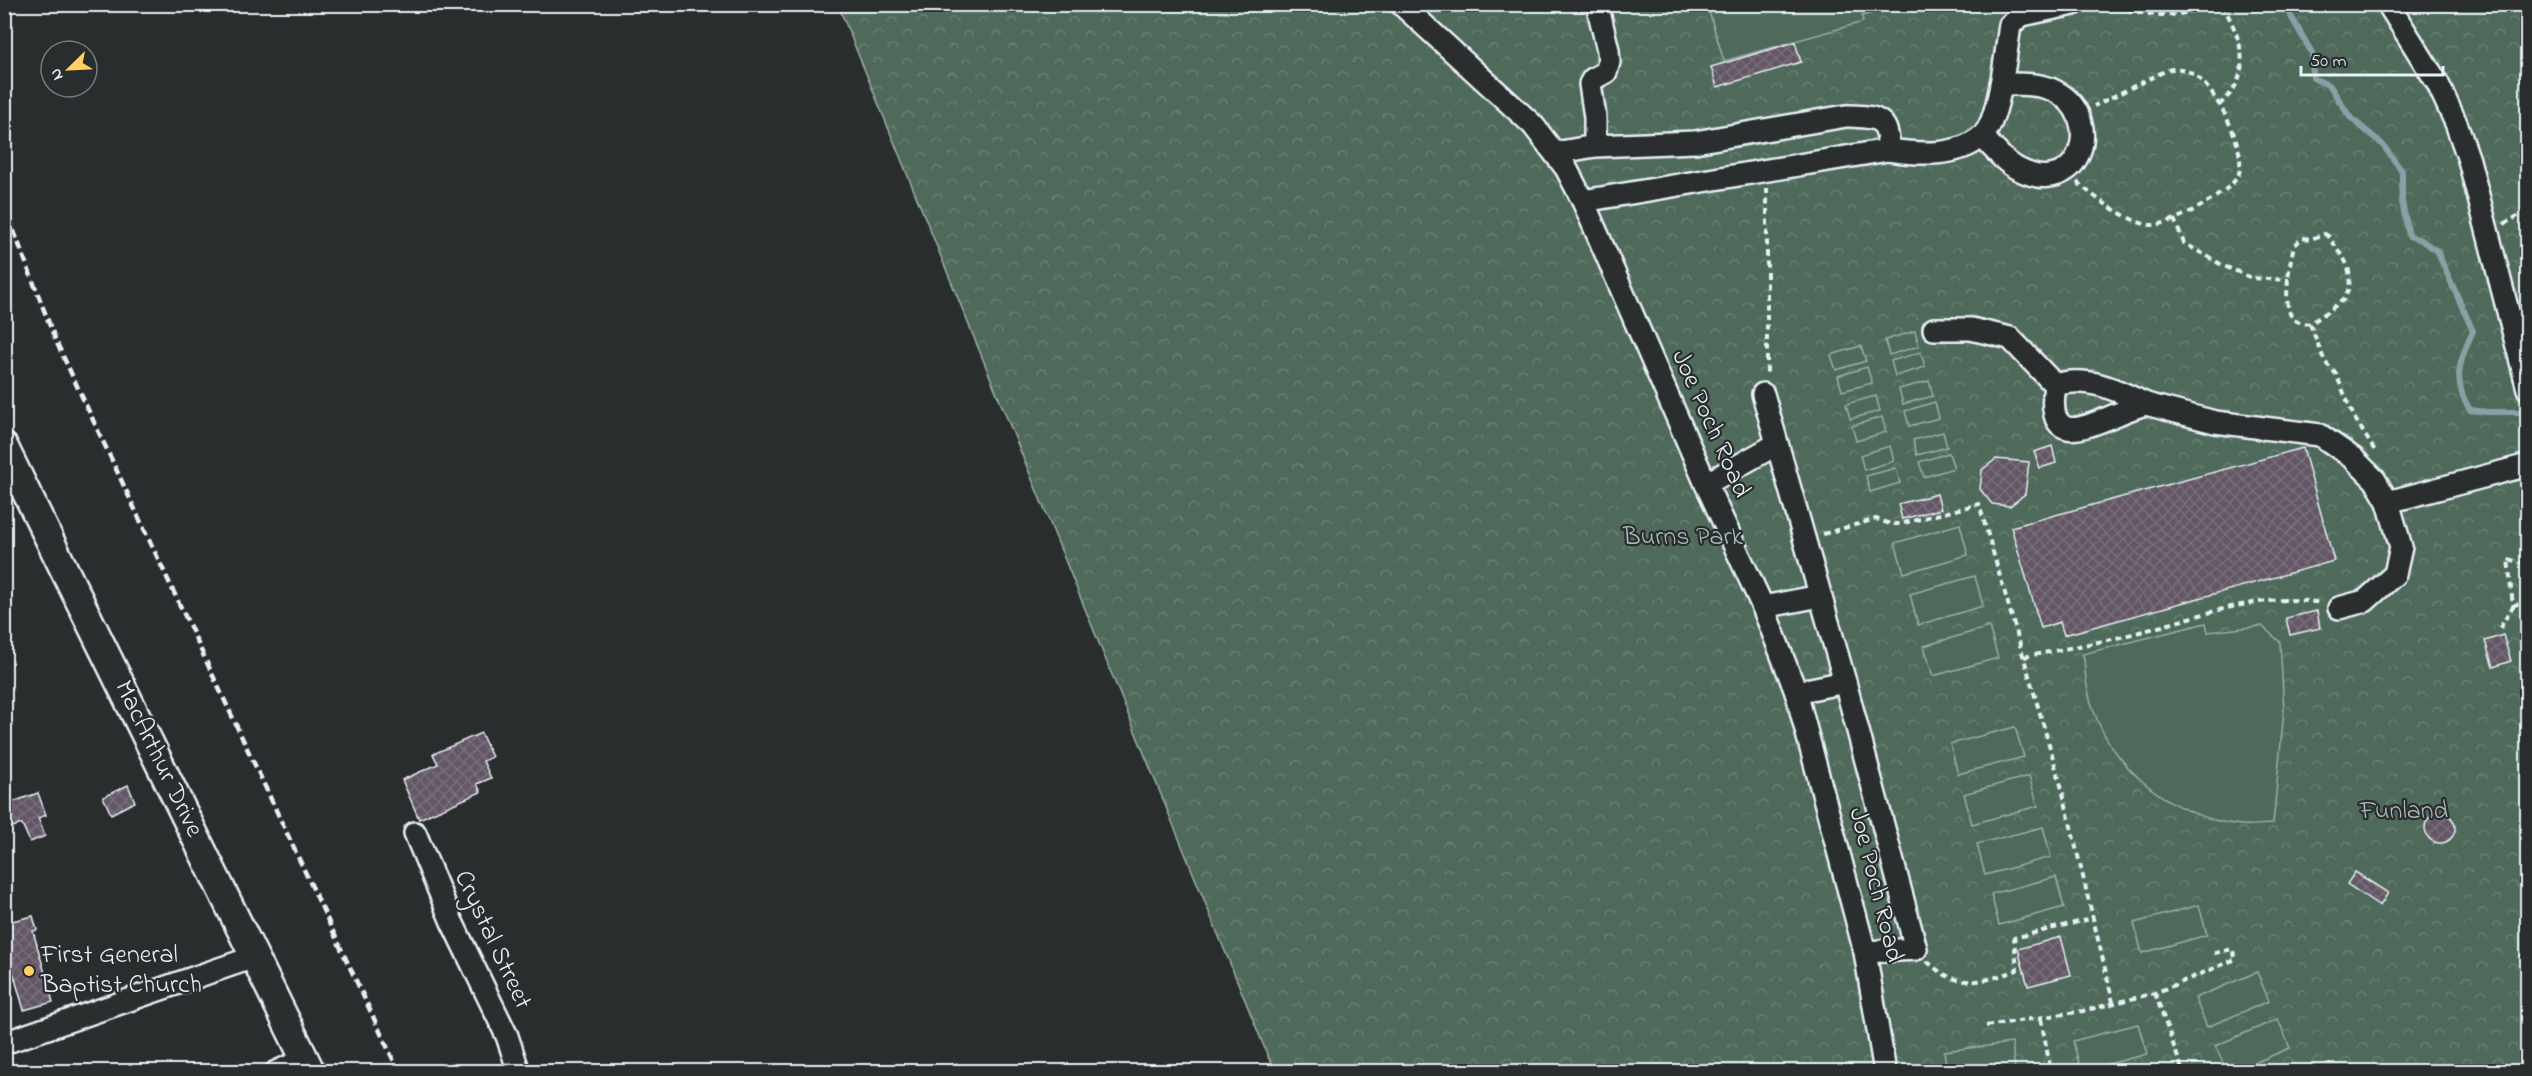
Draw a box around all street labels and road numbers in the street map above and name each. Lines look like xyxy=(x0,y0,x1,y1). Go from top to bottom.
street label: Joe Poch Road xyxy=(1660,344,1760,504)
street label: MacArthur Drive xyxy=(104,674,213,844)
street label: Joe Poch Road xyxy=(1837,804,1913,967)
street label: Crystal Street xyxy=(443,864,541,1016)

